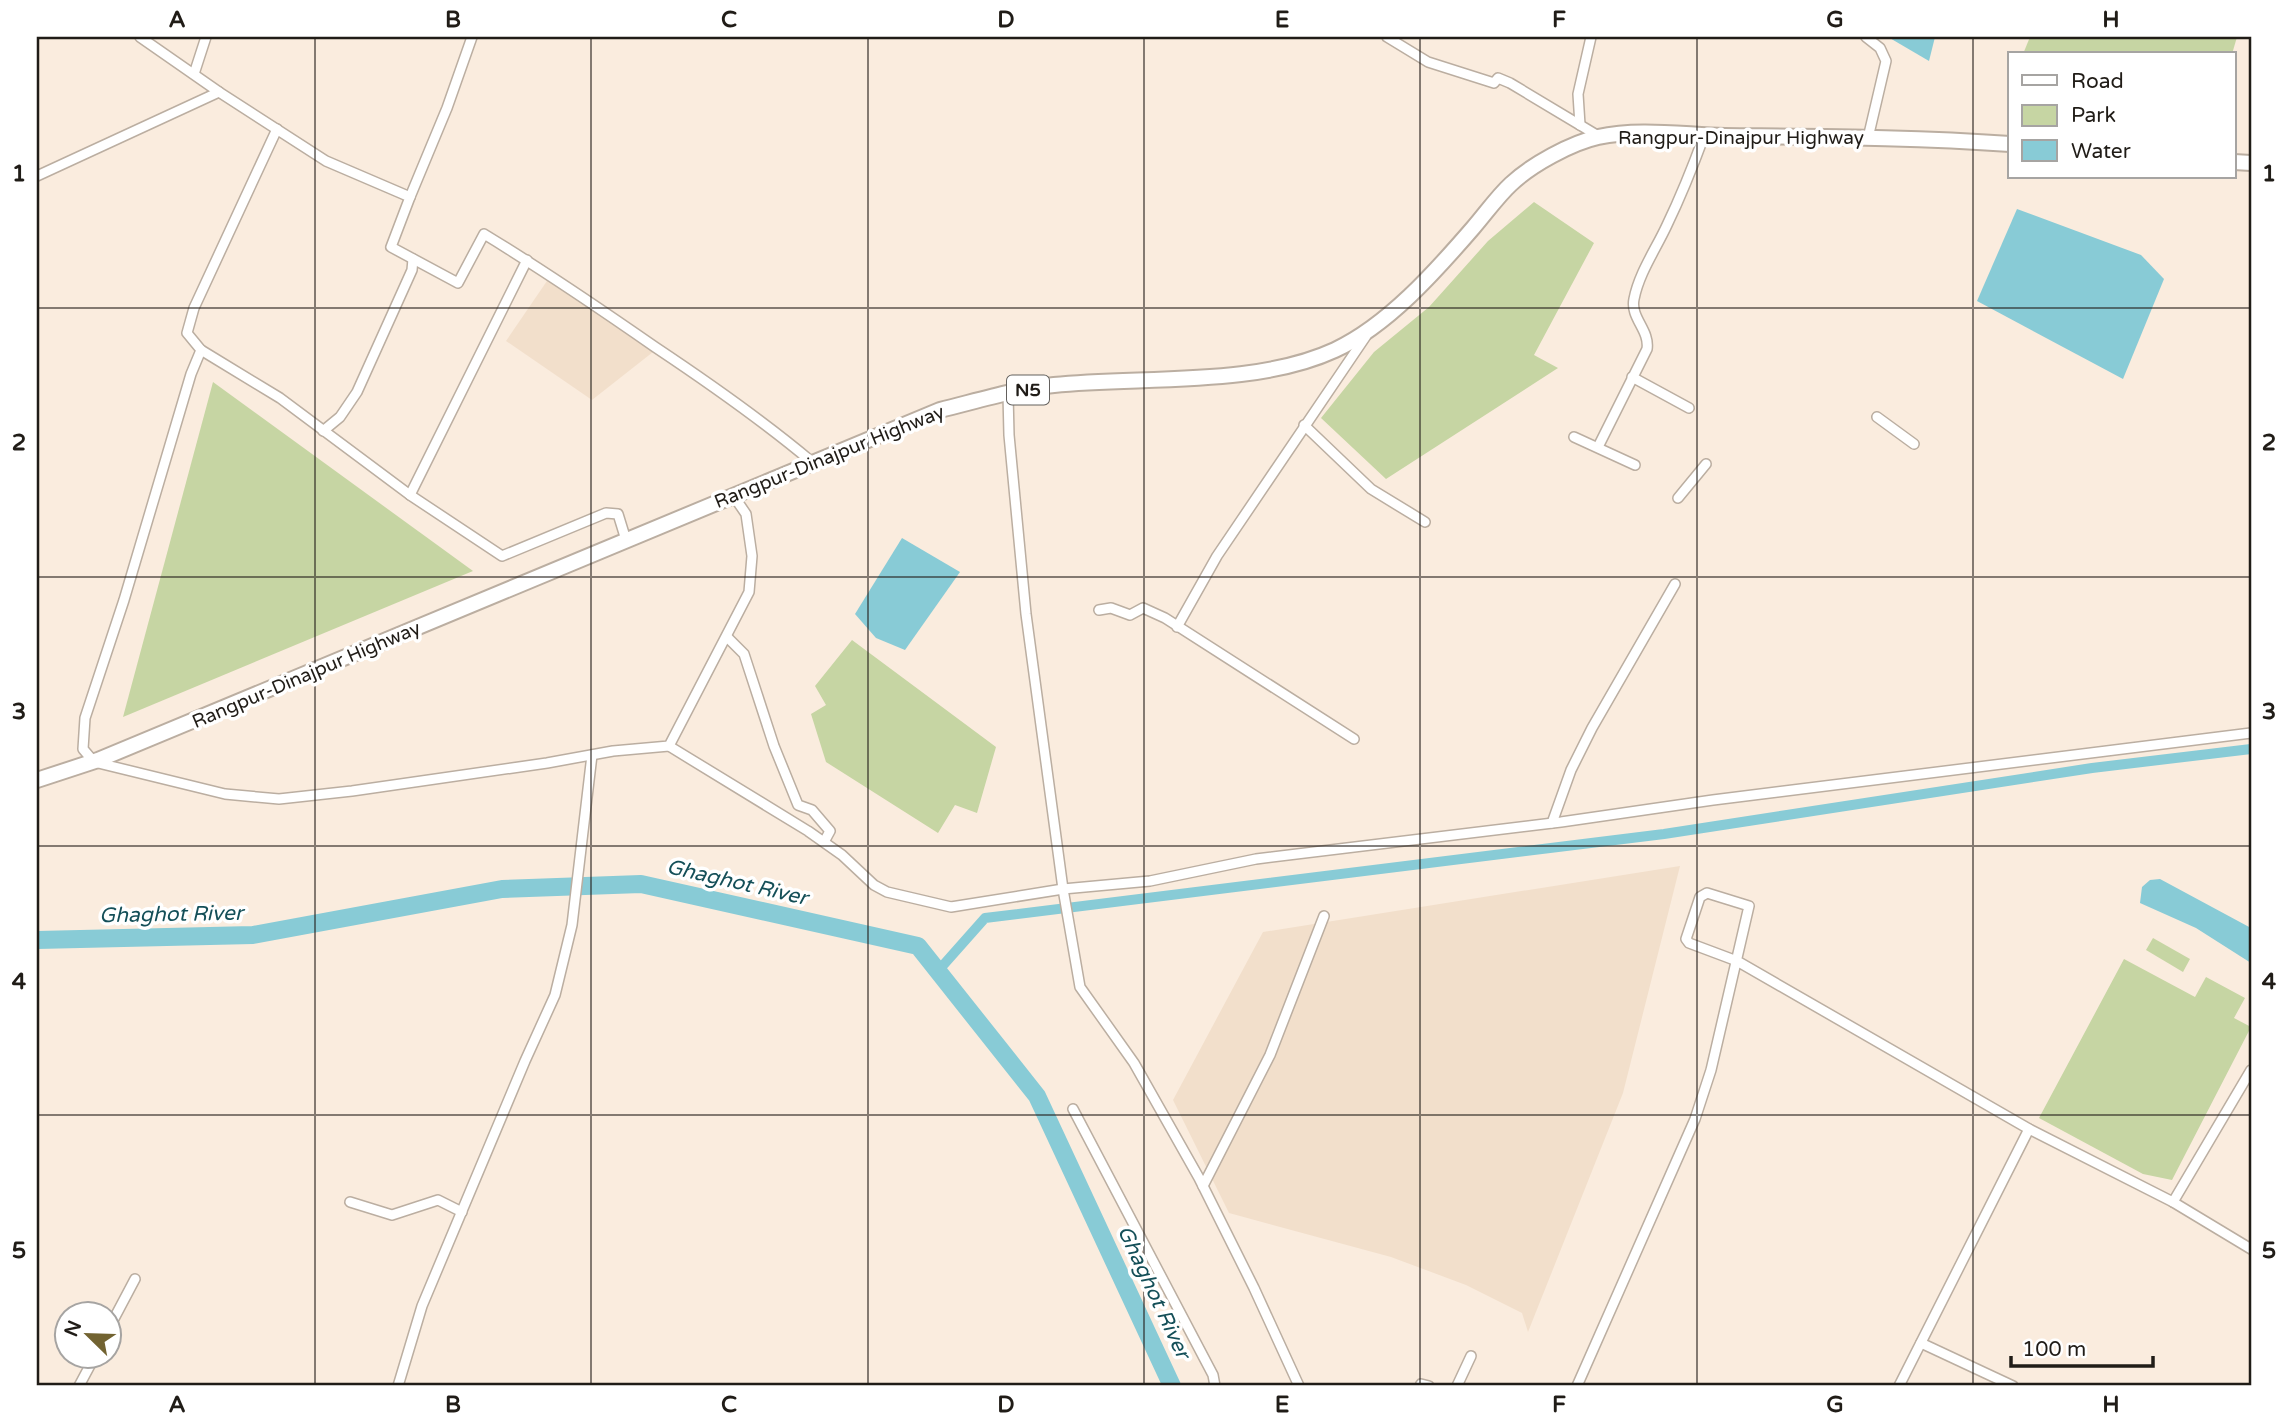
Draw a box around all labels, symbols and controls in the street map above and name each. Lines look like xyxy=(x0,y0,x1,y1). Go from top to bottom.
text: A xyxy=(168,6,186,34)
text: B xyxy=(445,6,461,34)
text: C xyxy=(721,6,737,34)
text: D xyxy=(997,6,1015,34)
text: E xyxy=(1275,6,1289,34)
text: F xyxy=(1552,6,1566,34)
text: G xyxy=(1826,6,1844,34)
text: H xyxy=(2102,6,2120,34)
legend xyxy=(2008,52,2236,178)
text: Road xyxy=(2071,69,2124,94)
text: Park xyxy=(2071,103,2116,128)
street label: Rangpur-Dinajpur Highway xyxy=(1618,127,1864,149)
text: Water xyxy=(2071,139,2131,164)
text: 1 xyxy=(12,160,26,188)
text: 1 xyxy=(2262,160,2276,188)
road number: N5 xyxy=(1007,376,1049,404)
street label: Rangpur-Dinajpur Highway xyxy=(711,401,948,513)
text: 2 xyxy=(12,429,26,457)
text: 2 xyxy=(2262,429,2276,457)
street label: Rangpur-Dinajpur Highway xyxy=(189,617,424,733)
text: 3 xyxy=(12,698,26,726)
text: 3 xyxy=(2262,698,2276,726)
water label: Ghaghot River xyxy=(664,854,813,912)
water label: Ghaghot River xyxy=(99,901,246,928)
text: 4 xyxy=(12,968,27,996)
text: 4 xyxy=(2262,968,2277,996)
water label: Ghaghot River xyxy=(1112,1222,1197,1365)
text: 5 xyxy=(12,1237,26,1265)
text: 5 xyxy=(2262,1237,2276,1265)
north arrow xyxy=(52,1300,122,1370)
text: N xyxy=(60,1317,86,1340)
scale bar xyxy=(2011,1325,2153,1369)
text: 100 m xyxy=(2022,1337,2086,1362)
text: A xyxy=(168,1391,186,1419)
text: B xyxy=(445,1391,461,1419)
text: C xyxy=(721,1391,737,1419)
text: D xyxy=(997,1391,1015,1419)
text: E xyxy=(1275,1391,1289,1419)
text: F xyxy=(1552,1391,1566,1419)
text: G xyxy=(1826,1391,1844,1419)
text: H xyxy=(2102,1391,2120,1419)

